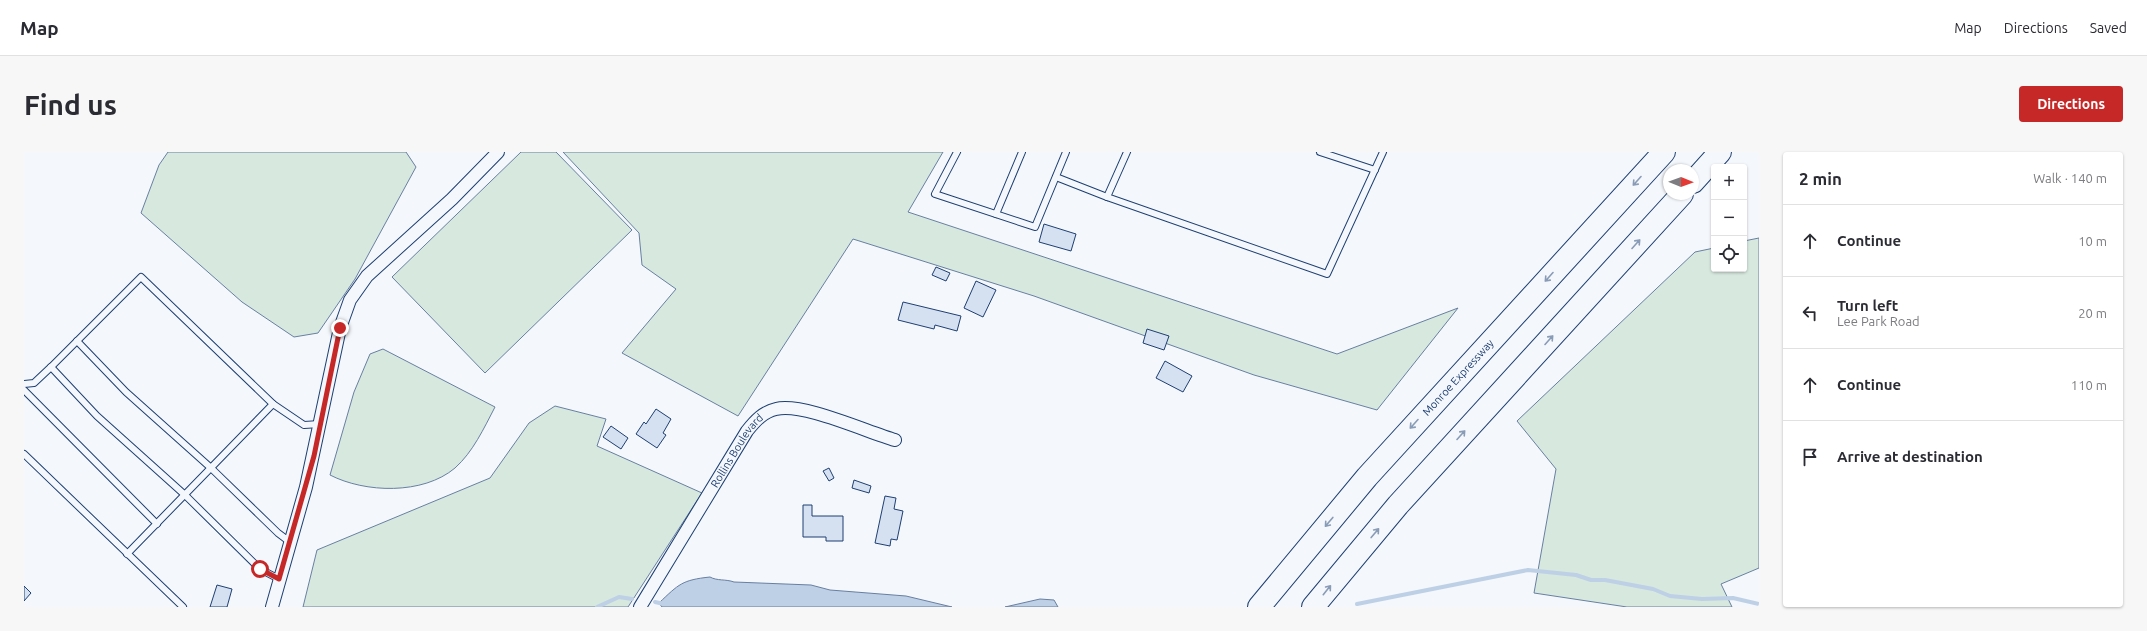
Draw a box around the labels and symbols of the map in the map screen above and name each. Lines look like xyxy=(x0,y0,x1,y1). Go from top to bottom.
north arrow xyxy=(1663,164,1699,200)
one-way arrow xyxy=(1632,176,1642,186)
one-way arrow xyxy=(1632,239,1641,249)
one-way arrow xyxy=(1545,271,1554,282)
route end xyxy=(331,319,349,337)
one-way arrow xyxy=(1544,334,1553,345)
street label: Monroe Expressway xyxy=(1420,336,1496,418)
street label: Rollins Boulevard xyxy=(708,411,765,489)
one-way arrow xyxy=(1410,419,1419,429)
one-way arrow xyxy=(1456,431,1465,441)
one-way arrow xyxy=(1325,517,1334,528)
one-way arrow xyxy=(1370,528,1379,538)
route start xyxy=(251,560,269,578)
one-way arrow xyxy=(1323,585,1331,596)

